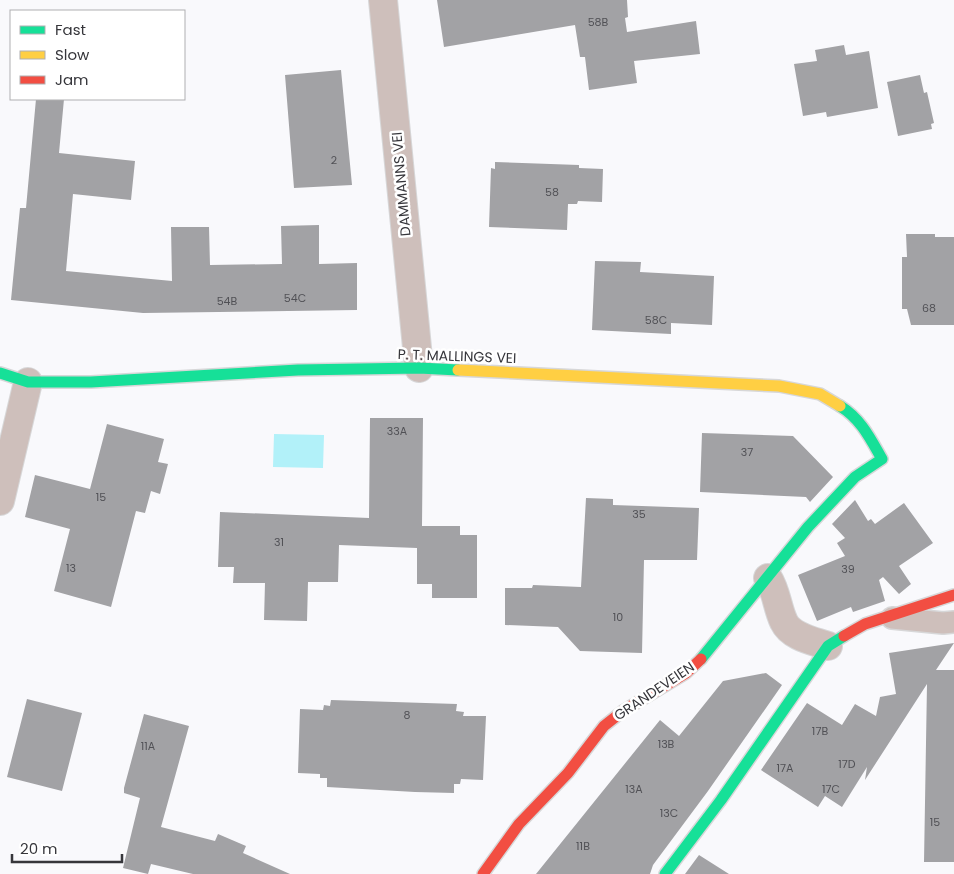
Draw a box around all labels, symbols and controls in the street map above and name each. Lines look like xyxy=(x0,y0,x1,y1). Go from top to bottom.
legend xyxy=(10,10,185,100)
house number: 58B xyxy=(588,14,609,30)
text: Fast xyxy=(55,19,86,40)
text: Slow xyxy=(55,44,90,65)
text: Jam xyxy=(55,69,89,90)
street label: DAMMANNS VEI xyxy=(386,131,416,237)
house number: 2 xyxy=(331,152,337,168)
house number: 58 xyxy=(545,184,559,200)
house number: 54C xyxy=(284,290,306,306)
house number: 54B xyxy=(217,293,238,309)
house number: 68 xyxy=(922,300,936,316)
house number: 58C xyxy=(645,312,667,328)
street label: P. T. MALLINGS VEI xyxy=(397,344,517,368)
house number: 33A xyxy=(387,423,408,439)
house number: 37 xyxy=(741,444,753,460)
house number: 15 xyxy=(96,489,106,505)
house number: 35 xyxy=(632,506,646,522)
house number: 31 xyxy=(274,534,284,550)
house number: 13 xyxy=(66,560,76,576)
house number: 39 xyxy=(841,561,855,577)
house number: 10 xyxy=(613,609,623,625)
street label: GRANDEVEIEN xyxy=(610,657,698,725)
house number: 8 xyxy=(404,707,411,723)
house number: 17B xyxy=(812,723,828,739)
house number: 13B xyxy=(658,736,675,752)
house number: 11A xyxy=(141,738,156,754)
house number: 17D xyxy=(838,756,856,772)
house number: 17A xyxy=(777,760,794,776)
house number: 13A xyxy=(625,781,643,797)
house number: 17C xyxy=(822,781,840,797)
house number: 13C xyxy=(660,805,678,821)
house number: 15 xyxy=(930,814,940,830)
scale bar xyxy=(12,832,122,864)
text: 20 m xyxy=(20,838,58,859)
house number: 11B xyxy=(576,838,590,854)

